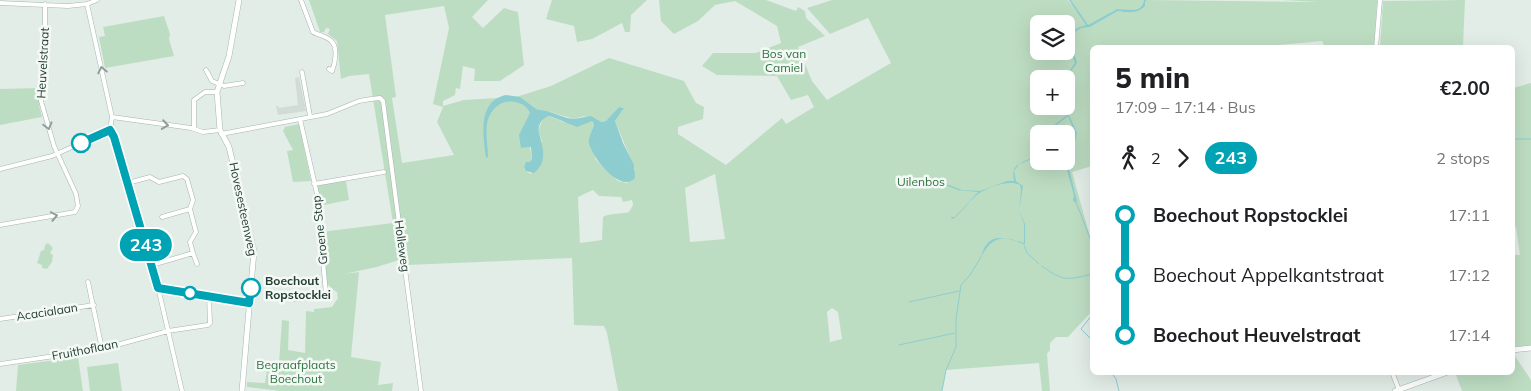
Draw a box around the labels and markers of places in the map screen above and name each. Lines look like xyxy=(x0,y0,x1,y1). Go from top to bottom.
unlabelled marker xyxy=(71,133,91,153)
place label: Boechout Ropstocklei xyxy=(265,273,331,302)
marker: Boechout Ropstocklei xyxy=(241,278,261,298)
unlabelled marker xyxy=(183,286,197,300)

